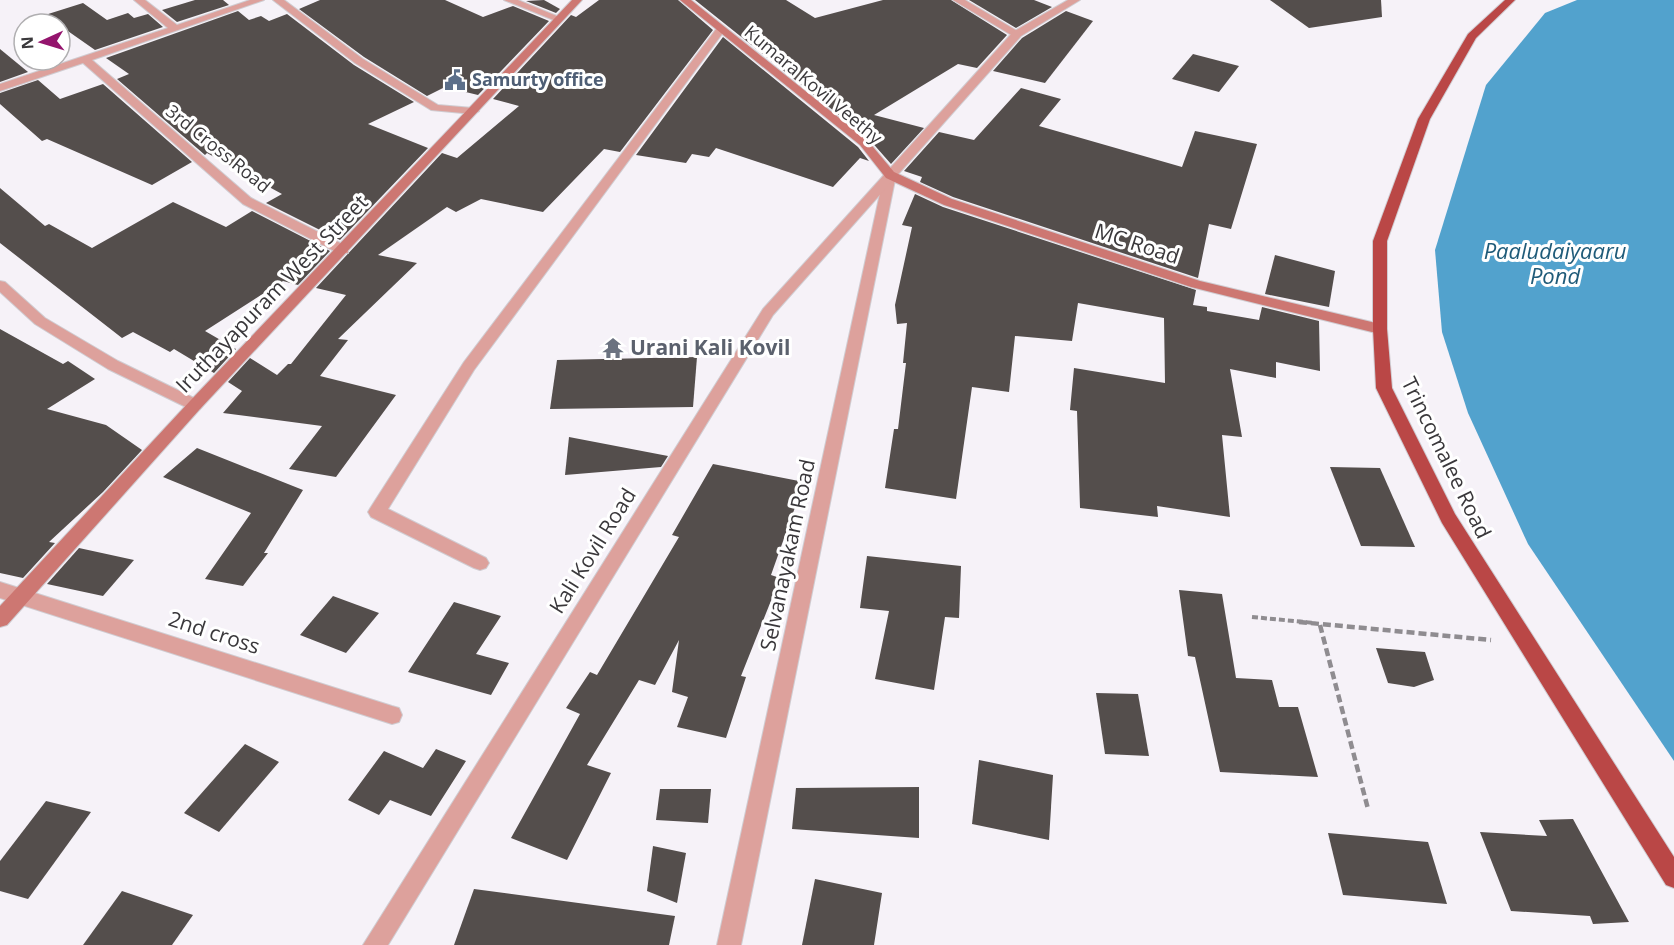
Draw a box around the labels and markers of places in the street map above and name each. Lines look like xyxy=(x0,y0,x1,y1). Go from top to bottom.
place label: Samurty office xyxy=(472,67,604,91)
public building icon: Samurty office xyxy=(443,68,467,92)
place label: Urani Kali Kovil xyxy=(630,333,790,361)
temple icon: Urani Kali Kovil xyxy=(601,336,625,360)

